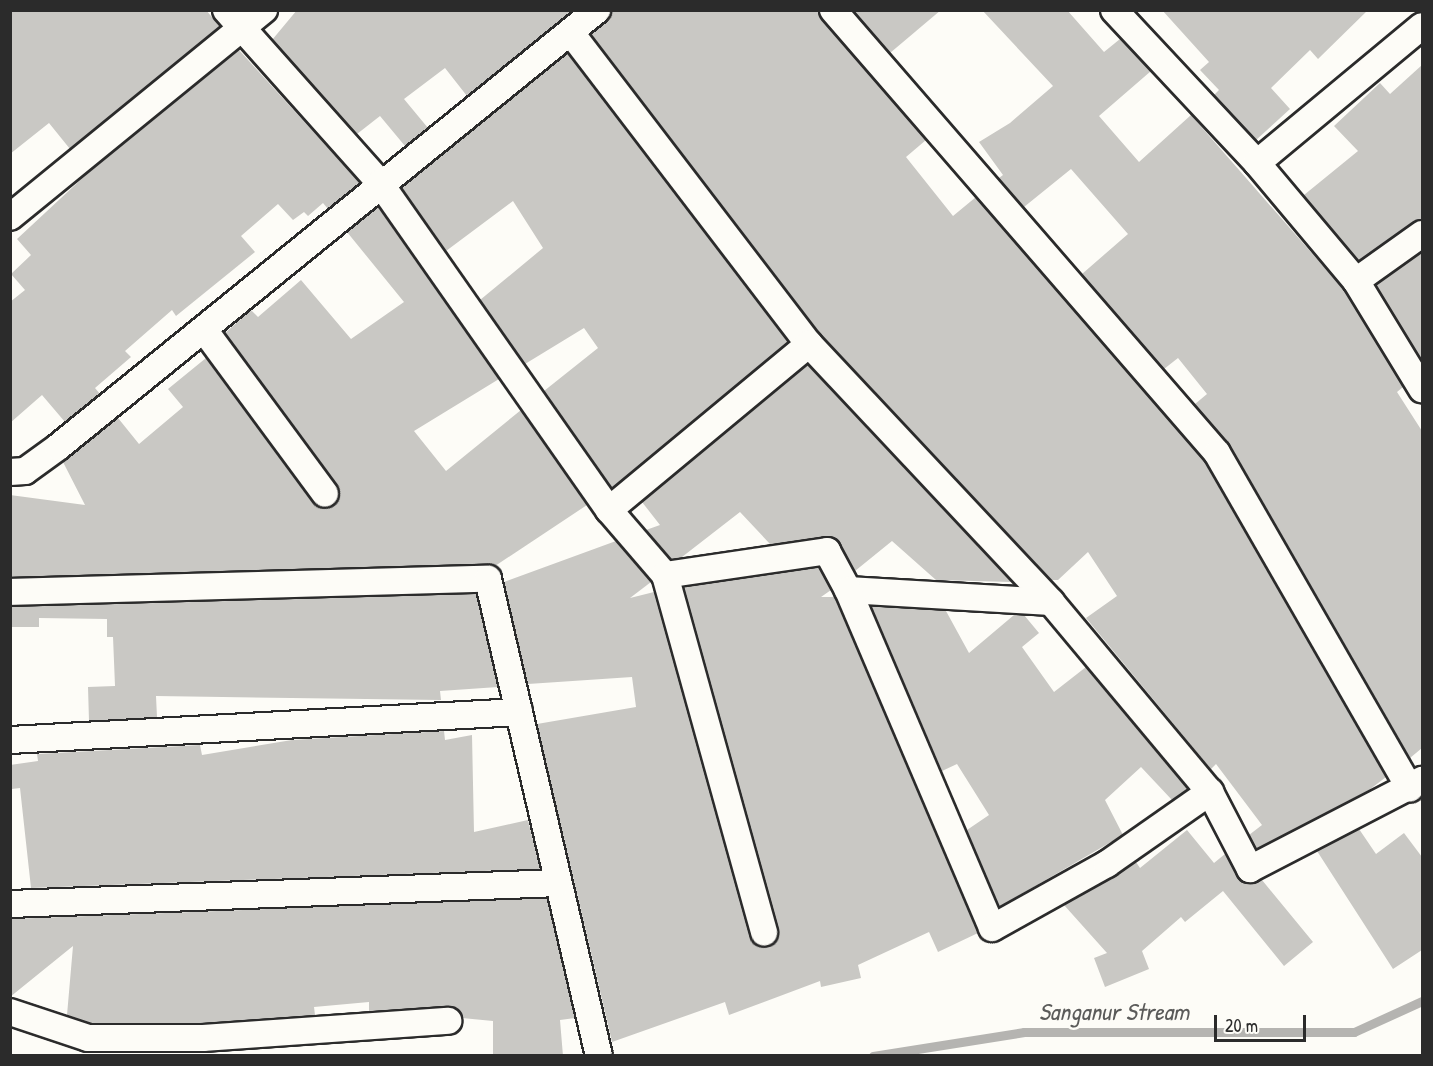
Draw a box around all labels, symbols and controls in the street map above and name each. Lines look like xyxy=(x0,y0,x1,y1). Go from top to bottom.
water label: Sanganur Stream xyxy=(1039,998,1189,1026)
scale bar xyxy=(1217,1003,1308,1041)
text: 20 m xyxy=(1225,1013,1258,1038)

